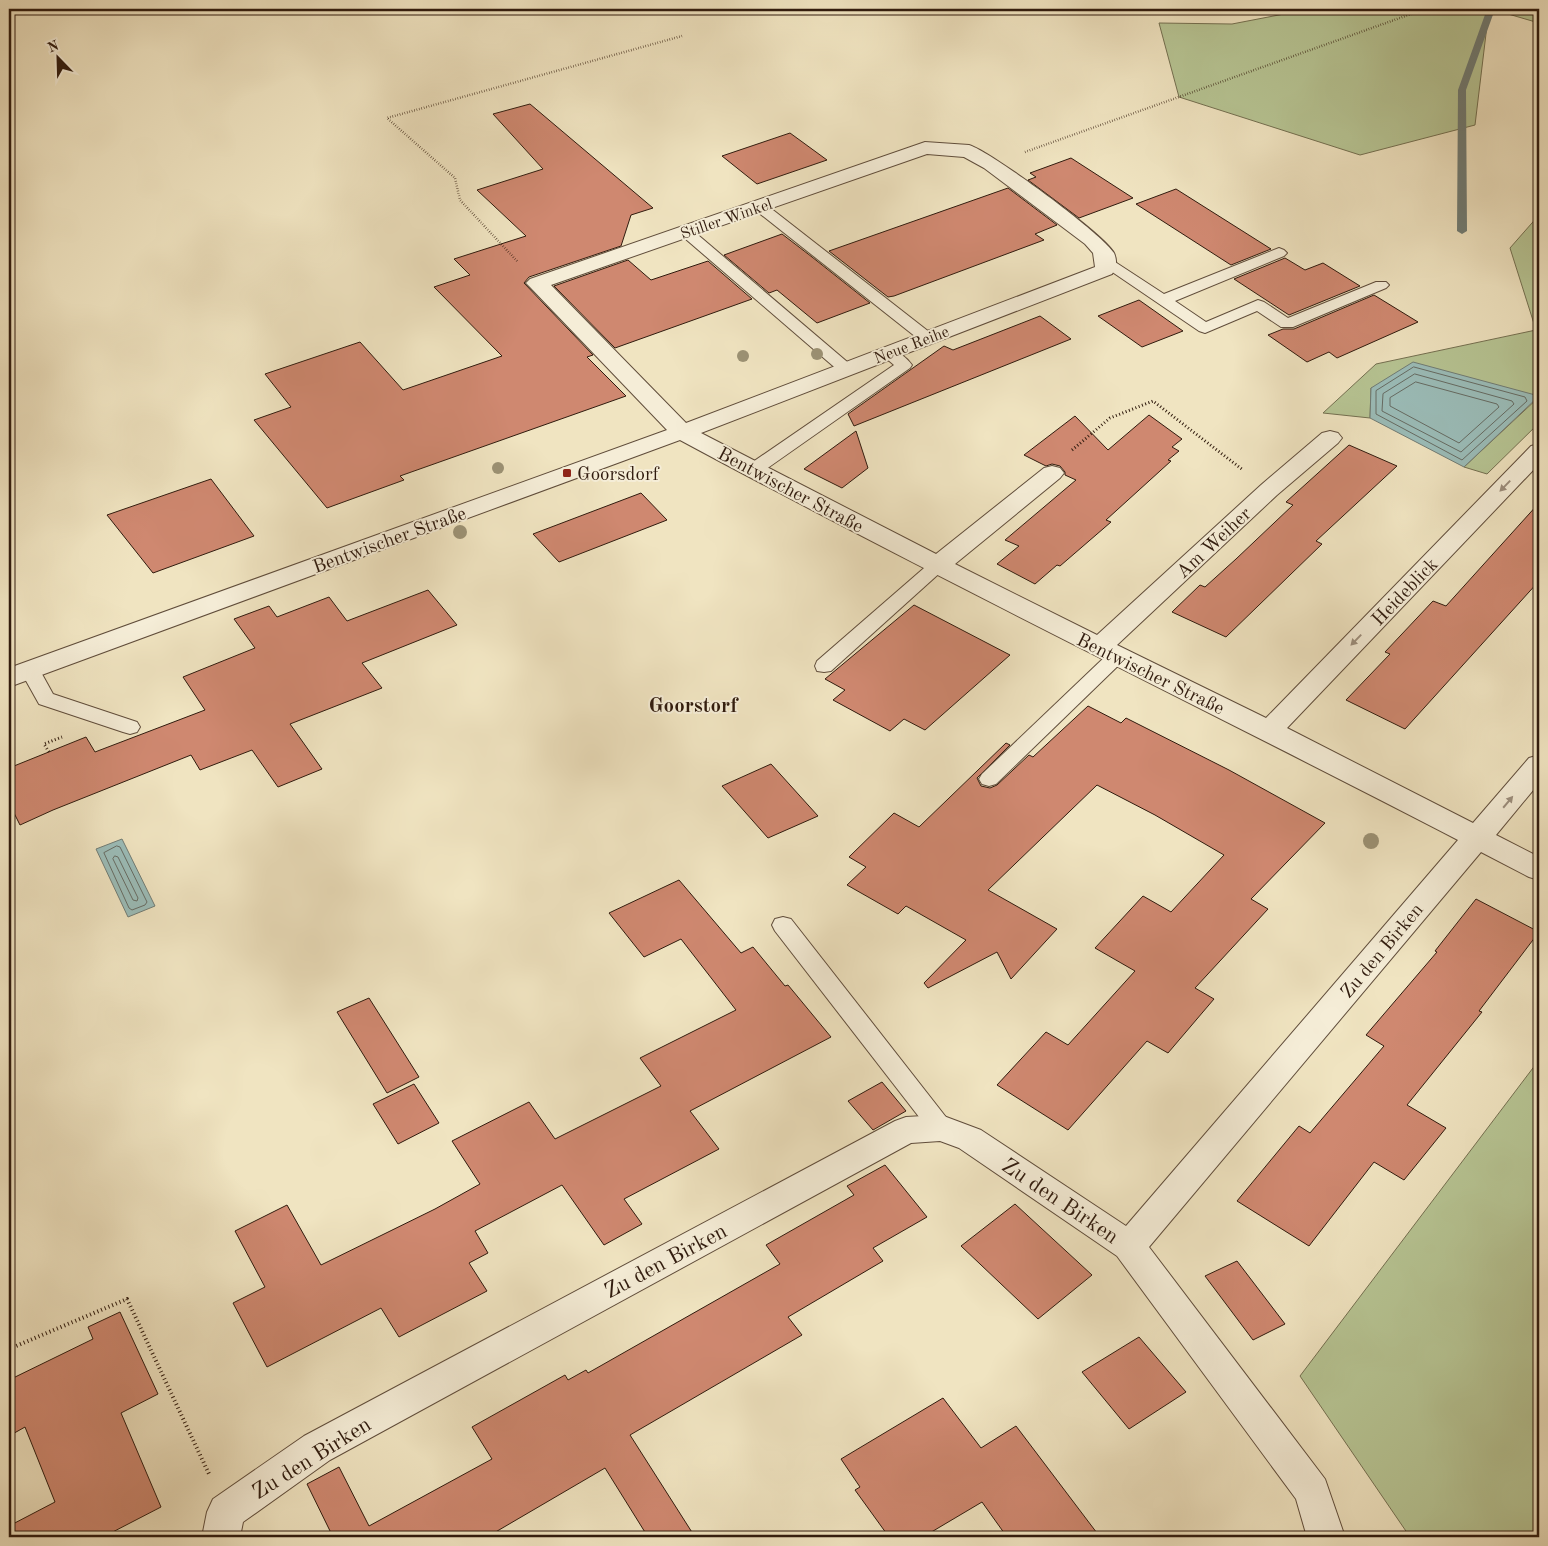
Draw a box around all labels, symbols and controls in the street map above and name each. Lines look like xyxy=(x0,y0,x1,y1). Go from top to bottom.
north arrow xyxy=(32,32,82,82)
text: N xyxy=(46,38,61,55)
street label: Stiller Winkel xyxy=(679,197,775,243)
street label: Neue Reihe xyxy=(872,324,952,368)
street label: Bentwischer Straße xyxy=(714,445,866,538)
place label: Goorsdorf xyxy=(577,466,660,485)
marker: Goorsdorf xyxy=(561,467,573,479)
one-way arrow xyxy=(1499,480,1511,492)
street label: Bentwischer Straße xyxy=(311,505,469,578)
street label: Am Weiher xyxy=(1174,505,1256,583)
street label: Heideblick xyxy=(1369,555,1442,630)
street label: Bentwischer Straße xyxy=(1073,631,1227,719)
one-way arrow xyxy=(1350,634,1362,646)
district label: Goorstorf xyxy=(648,696,739,717)
one-way arrow xyxy=(1503,796,1514,809)
street label: Zu den Birken xyxy=(1338,901,1428,1003)
street label: Zu den Birken xyxy=(998,1155,1122,1249)
street label: Zu den Birken xyxy=(601,1220,731,1303)
street label: Zu den Birken xyxy=(249,1413,375,1504)

